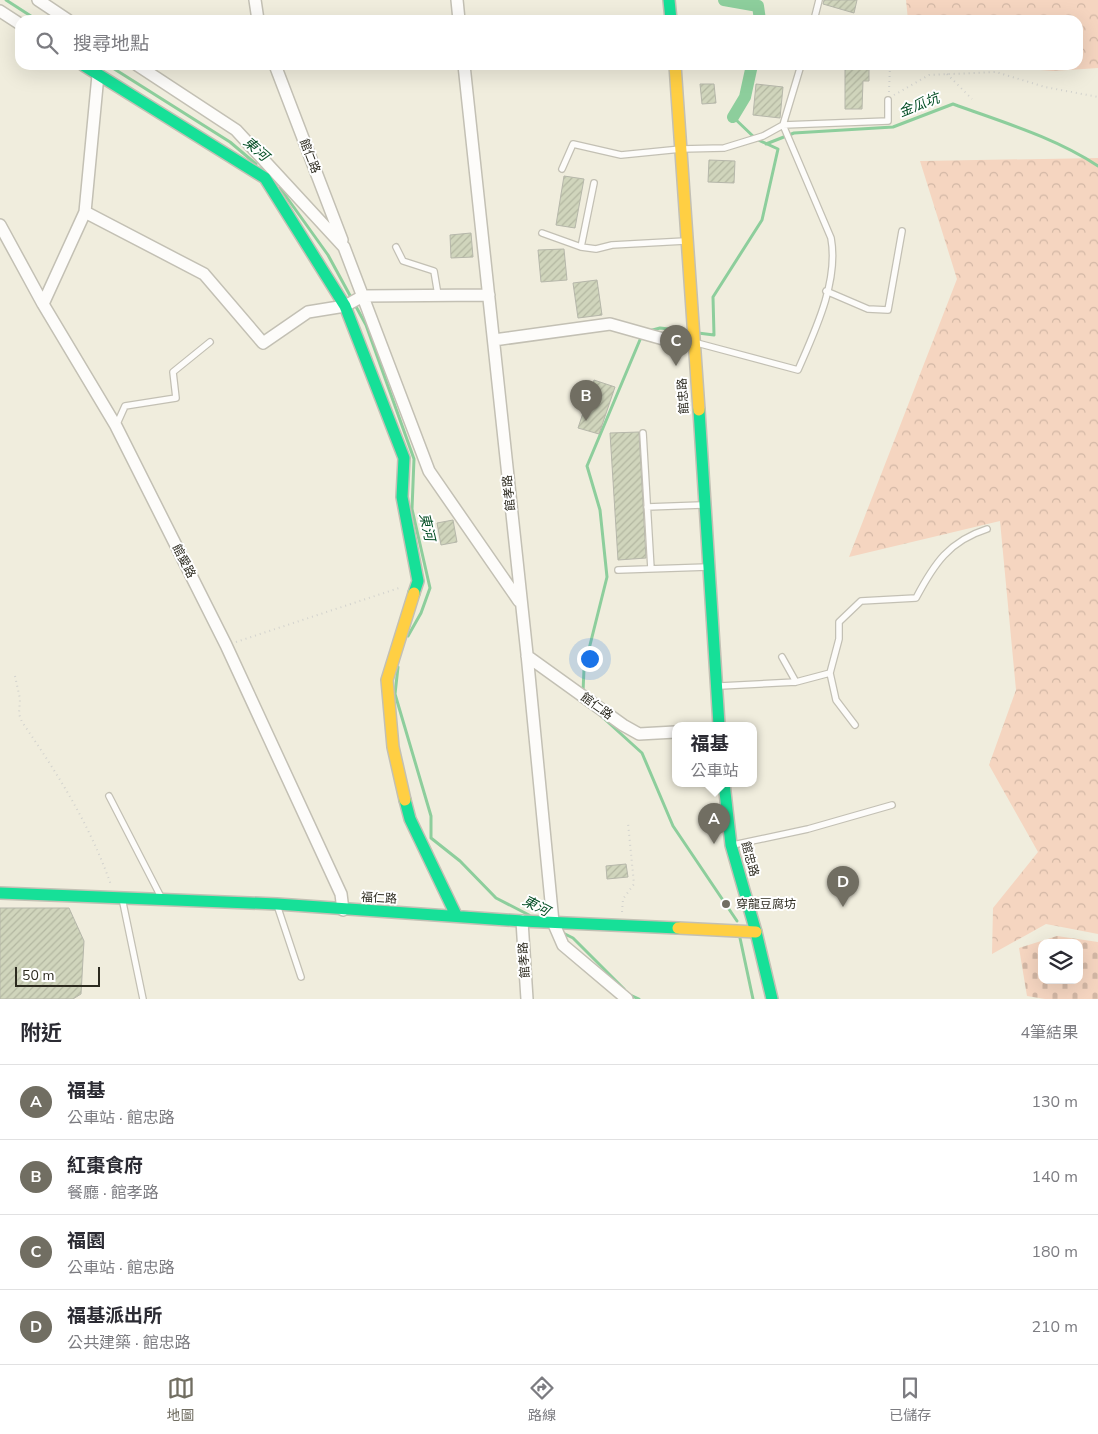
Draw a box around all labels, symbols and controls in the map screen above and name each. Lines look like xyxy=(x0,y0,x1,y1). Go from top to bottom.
search box xyxy=(15,15,1083,70)
icon: search xyxy=(33,29,61,57)
text: 搜尋地點 xyxy=(73,31,149,57)
water label: 金瓜坑 xyxy=(896,88,944,121)
water label: 東河 xyxy=(239,133,275,167)
street label: 館仁路 xyxy=(296,136,324,176)
pin: C xyxy=(660,325,692,366)
street label: 館忠路 xyxy=(674,377,692,415)
pin: B xyxy=(570,380,602,421)
street label: 館孝路 xyxy=(499,474,519,512)
water label: 東河 xyxy=(415,511,440,546)
street label: 館愛路 xyxy=(169,541,199,581)
your location xyxy=(577,646,603,672)
street label: 館仁路 xyxy=(578,689,616,723)
popup xyxy=(672,722,757,787)
text: 福基 xyxy=(690,731,729,757)
text: 公車站 xyxy=(690,760,739,782)
pin: A xyxy=(698,803,730,844)
street label: 館忠路 xyxy=(738,840,762,878)
pin: D xyxy=(827,866,859,907)
street label: 福仁路 xyxy=(361,889,397,907)
water label: 東河 xyxy=(519,891,555,922)
place label: 穿龍豆腐坊 xyxy=(736,896,796,912)
marker: 穿龍豆腐坊 xyxy=(720,898,732,910)
map controls xyxy=(1038,939,1083,984)
button: layers xyxy=(1038,939,1083,984)
street label: 館孝路 xyxy=(515,941,533,979)
scale bar xyxy=(15,964,100,987)
text: 50 m xyxy=(22,966,54,985)
text: 附近 xyxy=(20,1019,62,1047)
text: 4筆結果 xyxy=(1020,1022,1078,1044)
text: 福基 xyxy=(67,1078,105,1104)
text: A xyxy=(30,1091,42,1113)
text: 130 m xyxy=(1031,1091,1078,1113)
text: 公車站 · 館忠路 xyxy=(67,1107,175,1129)
text: 紅棗食府 xyxy=(67,1153,143,1179)
text: B xyxy=(30,1166,42,1188)
text: 140 m xyxy=(1031,1166,1078,1188)
text: 餐廳 · 館孝路 xyxy=(67,1182,159,1204)
text: 福園 xyxy=(67,1228,105,1254)
text: C xyxy=(31,1241,41,1263)
text: 180 m xyxy=(1031,1241,1078,1263)
text: 公車站 · 館忠路 xyxy=(67,1257,175,1279)
text: 福基派出所 xyxy=(67,1303,162,1329)
text: D xyxy=(30,1316,42,1338)
text: 210 m xyxy=(1031,1316,1078,1338)
text: 公共建築 · 館忠路 xyxy=(67,1332,191,1354)
tab: 地圖 xyxy=(167,1374,195,1425)
tab: 路線 xyxy=(528,1374,556,1425)
tab: 已儲存 xyxy=(889,1374,931,1425)

